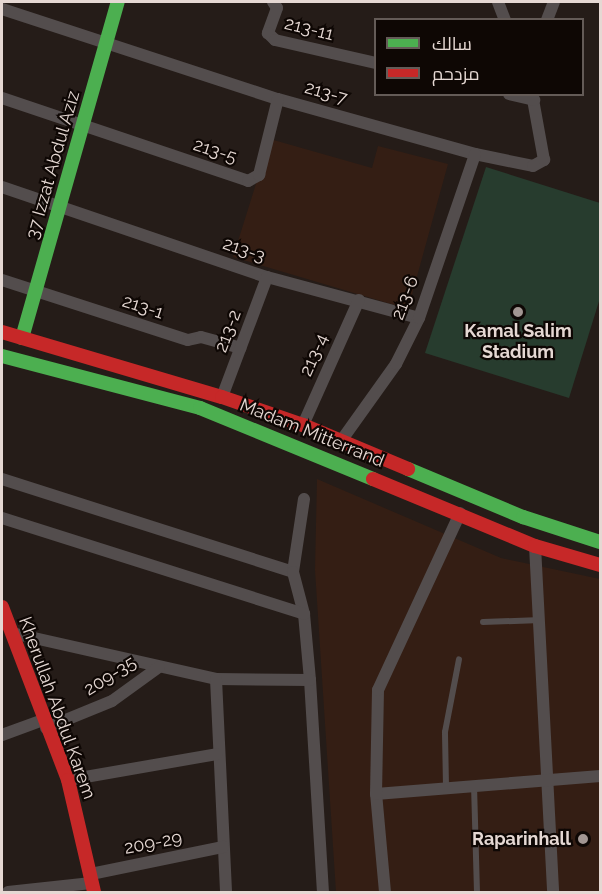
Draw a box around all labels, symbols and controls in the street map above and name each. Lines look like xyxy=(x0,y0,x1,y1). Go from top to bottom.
street label: 213-11 xyxy=(282,13,336,45)
legend xyxy=(374,18,584,96)
text: سالك xyxy=(432,33,472,54)
text: مزدحم xyxy=(432,63,480,84)
street label: 213-7 xyxy=(302,77,350,109)
street label: 37 Izzat Abdul Aziz xyxy=(21,88,85,242)
street label: 213-5 xyxy=(191,134,239,168)
street label: 213-3 xyxy=(220,233,268,267)
street label: 213-6 xyxy=(387,273,423,323)
street label: 213-1 xyxy=(120,290,166,324)
marker: Kamal Salim Stadium xyxy=(511,305,525,319)
street label: 213-2 xyxy=(210,307,246,355)
place label: Kamal Salim Stadium xyxy=(464,321,572,364)
street label: 213-4 xyxy=(295,331,333,379)
street label: Madam Mitterrand xyxy=(237,394,387,472)
street label: Kherullah Abdul Karem xyxy=(14,613,100,803)
street label: 209-35 xyxy=(80,652,140,700)
street label: 209-29 xyxy=(122,827,184,859)
place label: Raparinhall xyxy=(472,828,571,850)
marker: Raparinhall xyxy=(576,832,590,846)

